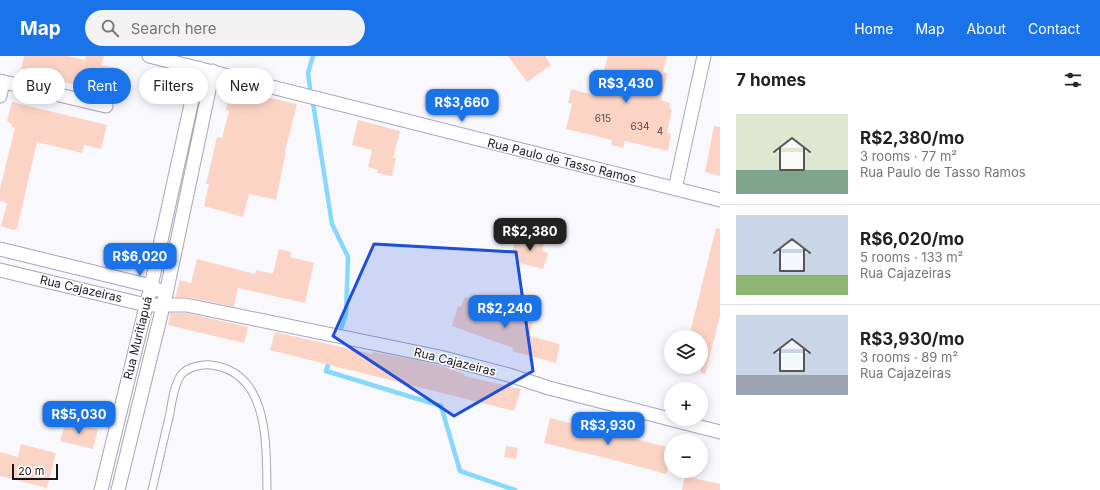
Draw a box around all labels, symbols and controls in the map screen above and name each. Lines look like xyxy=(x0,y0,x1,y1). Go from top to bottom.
search box xyxy=(85,10,365,46)
text: Map xyxy=(20,17,61,40)
icon: search xyxy=(99,17,121,39)
text: Search here xyxy=(131,19,216,38)
text: Home xyxy=(854,20,893,37)
text: Map xyxy=(915,20,945,37)
text: About xyxy=(967,20,1006,37)
text: Contact xyxy=(1028,20,1080,37)
chip: Buy xyxy=(12,68,65,104)
chip: Rent xyxy=(73,68,131,104)
chip: Filters xyxy=(139,68,208,104)
chip: New xyxy=(216,68,274,104)
icon: filters xyxy=(1062,69,1084,91)
pin: R$3,430 xyxy=(589,70,663,104)
text: 7 homes xyxy=(736,70,806,90)
text: R$3,430 xyxy=(598,75,654,91)
pin: R$3,660 xyxy=(425,89,499,123)
text: R$3,660 xyxy=(435,94,489,110)
house number: 615 xyxy=(595,112,611,124)
house number: 634 xyxy=(631,120,649,132)
house number: 4 xyxy=(657,125,663,137)
text: R$2,380/mo xyxy=(860,128,964,148)
icon: home xyxy=(768,130,816,178)
street label: Rua Paulo de Tasso Ramos xyxy=(486,135,638,186)
text: 3 rooms · 77 m² xyxy=(860,148,957,164)
text: Rua Paulo de Tasso Ramos xyxy=(860,164,1026,180)
pin: R$2,380 xyxy=(493,218,567,252)
text: R$2,380 xyxy=(503,223,557,239)
text: R$6,020/mo xyxy=(860,229,964,249)
icon: home xyxy=(768,231,816,279)
pin: R$6,020 xyxy=(103,243,177,277)
text: R$6,020 xyxy=(113,248,167,264)
text: 5 rooms · 133 m² xyxy=(860,249,963,265)
text: Rua Cajazeiras xyxy=(860,265,951,281)
street label: Rua Cajazeiras xyxy=(38,272,124,305)
street label: Rua Muritiapuá xyxy=(120,295,155,381)
pin: R$2,240 xyxy=(468,295,542,329)
text: R$2,240 xyxy=(477,300,533,316)
text: R$3,930/mo xyxy=(860,329,964,349)
map controls xyxy=(664,330,708,478)
button: layers xyxy=(664,330,708,374)
icon: home xyxy=(768,331,816,379)
street label: Rua Cajazeiras xyxy=(413,344,498,379)
text: 3 rooms · 89 m² xyxy=(860,349,958,365)
text: Rua Cajazeiras xyxy=(860,365,951,381)
button: + xyxy=(664,382,708,426)
pin: R$5,030 xyxy=(42,401,116,435)
text: R$5,030 xyxy=(52,406,106,422)
pin: R$3,930 xyxy=(571,412,645,446)
text: R$3,930 xyxy=(581,417,635,433)
button: − xyxy=(664,434,708,478)
scale bar xyxy=(12,462,58,481)
text: 20 m xyxy=(18,464,44,478)

